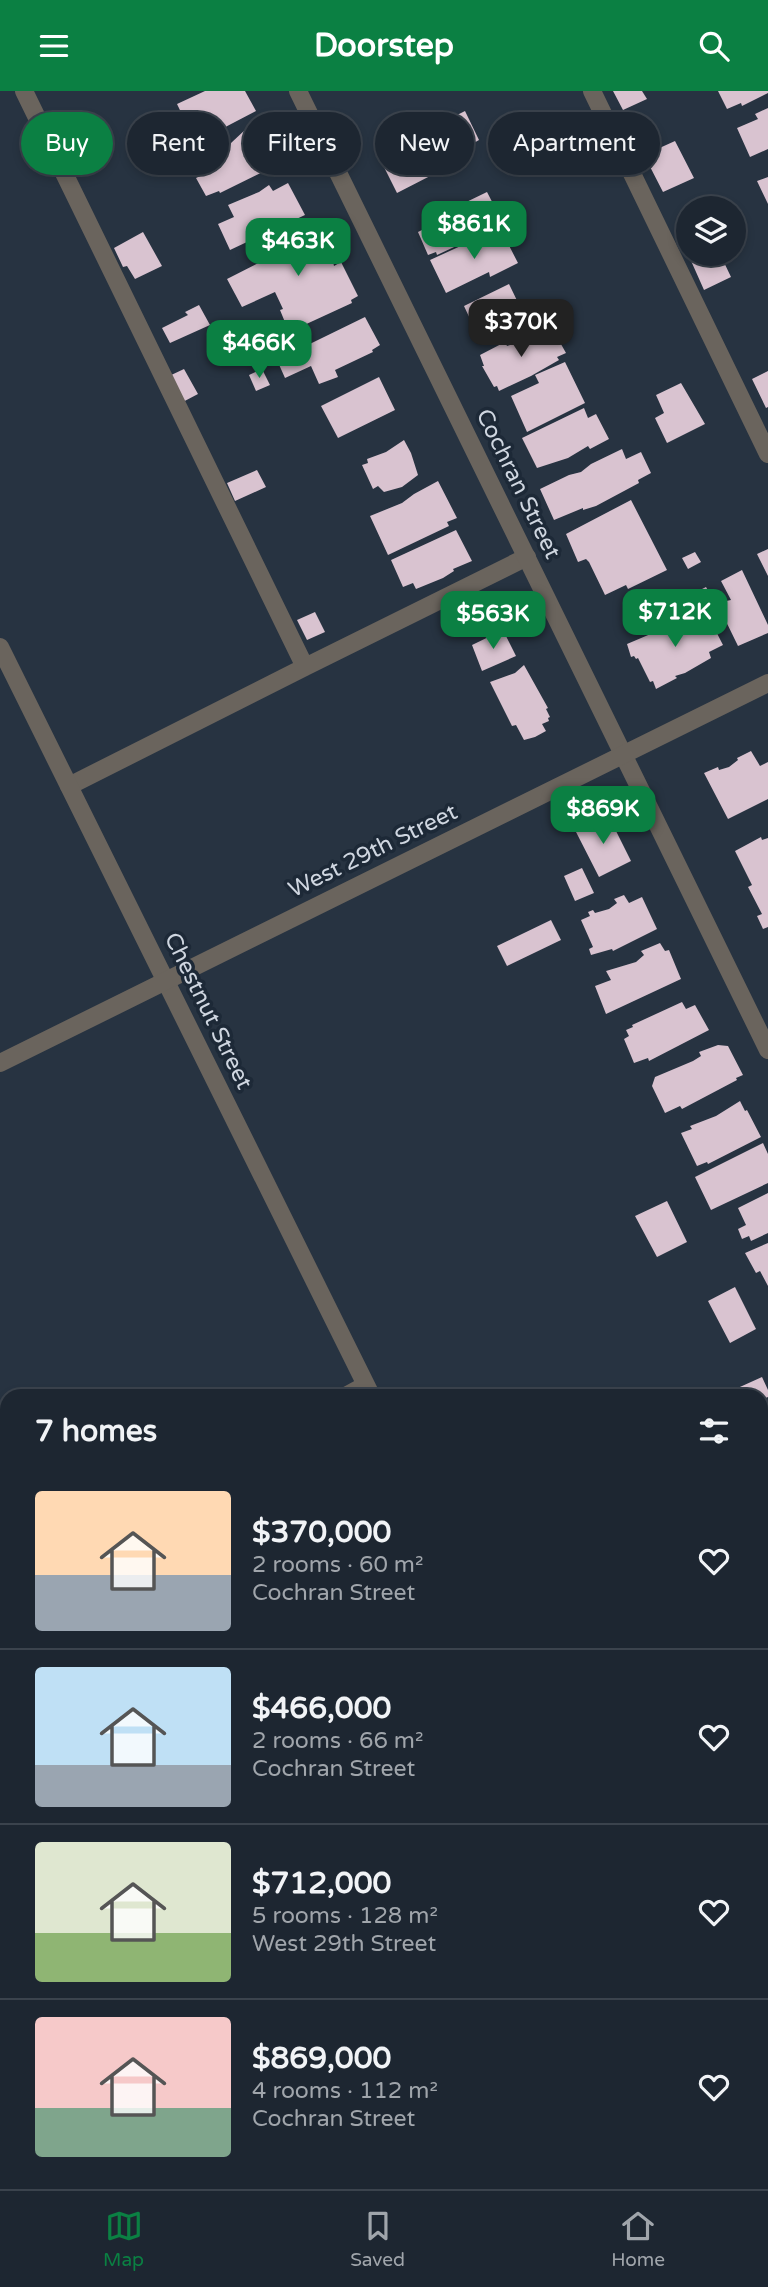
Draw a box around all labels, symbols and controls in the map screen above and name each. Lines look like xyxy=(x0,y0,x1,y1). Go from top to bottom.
icon: menu xyxy=(35,27,73,65)
text: Doorstep xyxy=(314,27,454,65)
icon: search xyxy=(695,27,733,65)
chip: Buy xyxy=(21,112,113,175)
chip: Rent xyxy=(127,112,229,175)
chip: Filters xyxy=(243,112,361,175)
chip: New xyxy=(375,112,474,175)
chip: Apartment xyxy=(488,112,660,175)
map controls xyxy=(676,196,746,266)
button: layers xyxy=(676,196,746,266)
pin: $861K xyxy=(425,201,523,261)
text: $861K xyxy=(438,210,510,238)
pin: $463K xyxy=(249,219,347,278)
text: $463K xyxy=(262,227,334,255)
pin: $370K xyxy=(472,299,570,359)
text: $370K xyxy=(485,308,557,336)
pin: $466K xyxy=(210,321,308,380)
text: $466K xyxy=(223,329,295,357)
street label: Cochran Street xyxy=(470,404,566,564)
pin: $712K xyxy=(626,589,724,649)
pin: $563K xyxy=(444,591,542,651)
text: $712K xyxy=(639,598,711,626)
text: $563K xyxy=(457,600,529,628)
pin: $869K xyxy=(554,787,652,846)
text: $869K xyxy=(567,795,639,823)
street label: West 29th Street xyxy=(284,798,462,904)
street label: Chestnut Street xyxy=(158,928,258,1094)
icon: filters xyxy=(695,1412,733,1450)
text: 7 homes xyxy=(35,1413,157,1450)
text: $370,000 xyxy=(252,1514,391,1551)
icon: home xyxy=(91,1519,175,1603)
icon: heart xyxy=(695,1542,733,1580)
text: 2 rooms · 60 m² xyxy=(252,1551,423,1579)
text: Cochran Street xyxy=(252,1579,415,1607)
text: $466,000 xyxy=(252,1690,391,1727)
icon: home xyxy=(91,1695,175,1779)
icon: heart xyxy=(695,1718,733,1756)
text: 2 rooms · 66 m² xyxy=(252,1727,423,1755)
text: Cochran Street xyxy=(252,1755,415,1783)
text: $712,000 xyxy=(252,1865,391,1902)
icon: home xyxy=(91,1870,175,1954)
icon: heart xyxy=(695,1893,733,1931)
text: 5 rooms · 128 m² xyxy=(252,1902,438,1930)
text: West 29th Street xyxy=(252,1930,436,1958)
text: $869,000 xyxy=(252,2040,391,2077)
icon: home xyxy=(91,2045,175,2129)
icon: heart xyxy=(695,2068,733,2106)
text: 4 rooms · 112 m² xyxy=(252,2077,438,2105)
text: Cochran Street xyxy=(252,2105,415,2133)
tab: Map xyxy=(103,2207,144,2271)
tab: Saved xyxy=(350,2207,405,2271)
tab: Home xyxy=(611,2207,665,2271)

